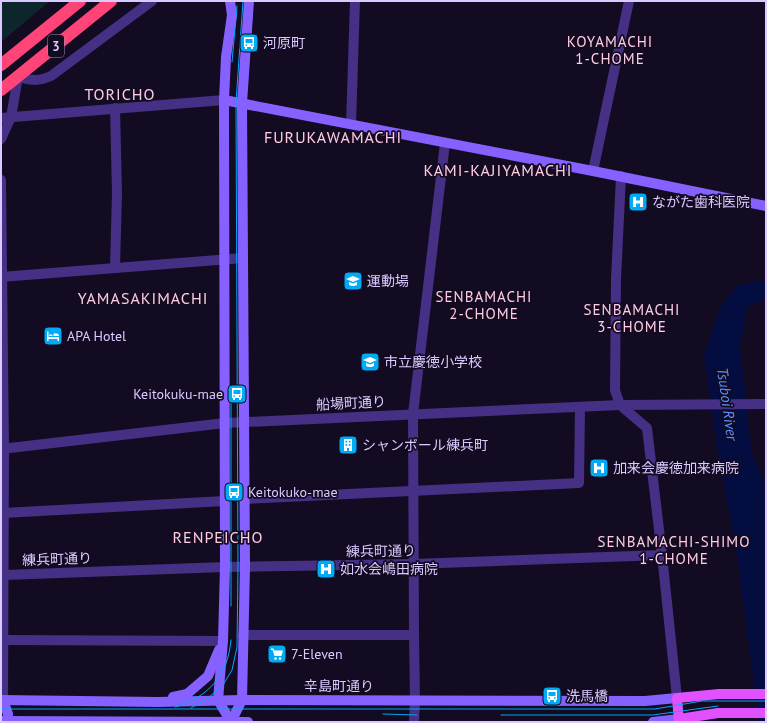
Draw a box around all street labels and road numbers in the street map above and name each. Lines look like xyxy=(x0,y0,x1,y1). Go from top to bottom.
road number: 3 xyxy=(48,35,64,57)
street label: 船場町通り xyxy=(316,392,386,414)
street label: 練兵町通り xyxy=(346,541,416,561)
street label: 練兵町通り xyxy=(22,549,92,569)
street label: 辛島町通り xyxy=(304,677,374,695)

